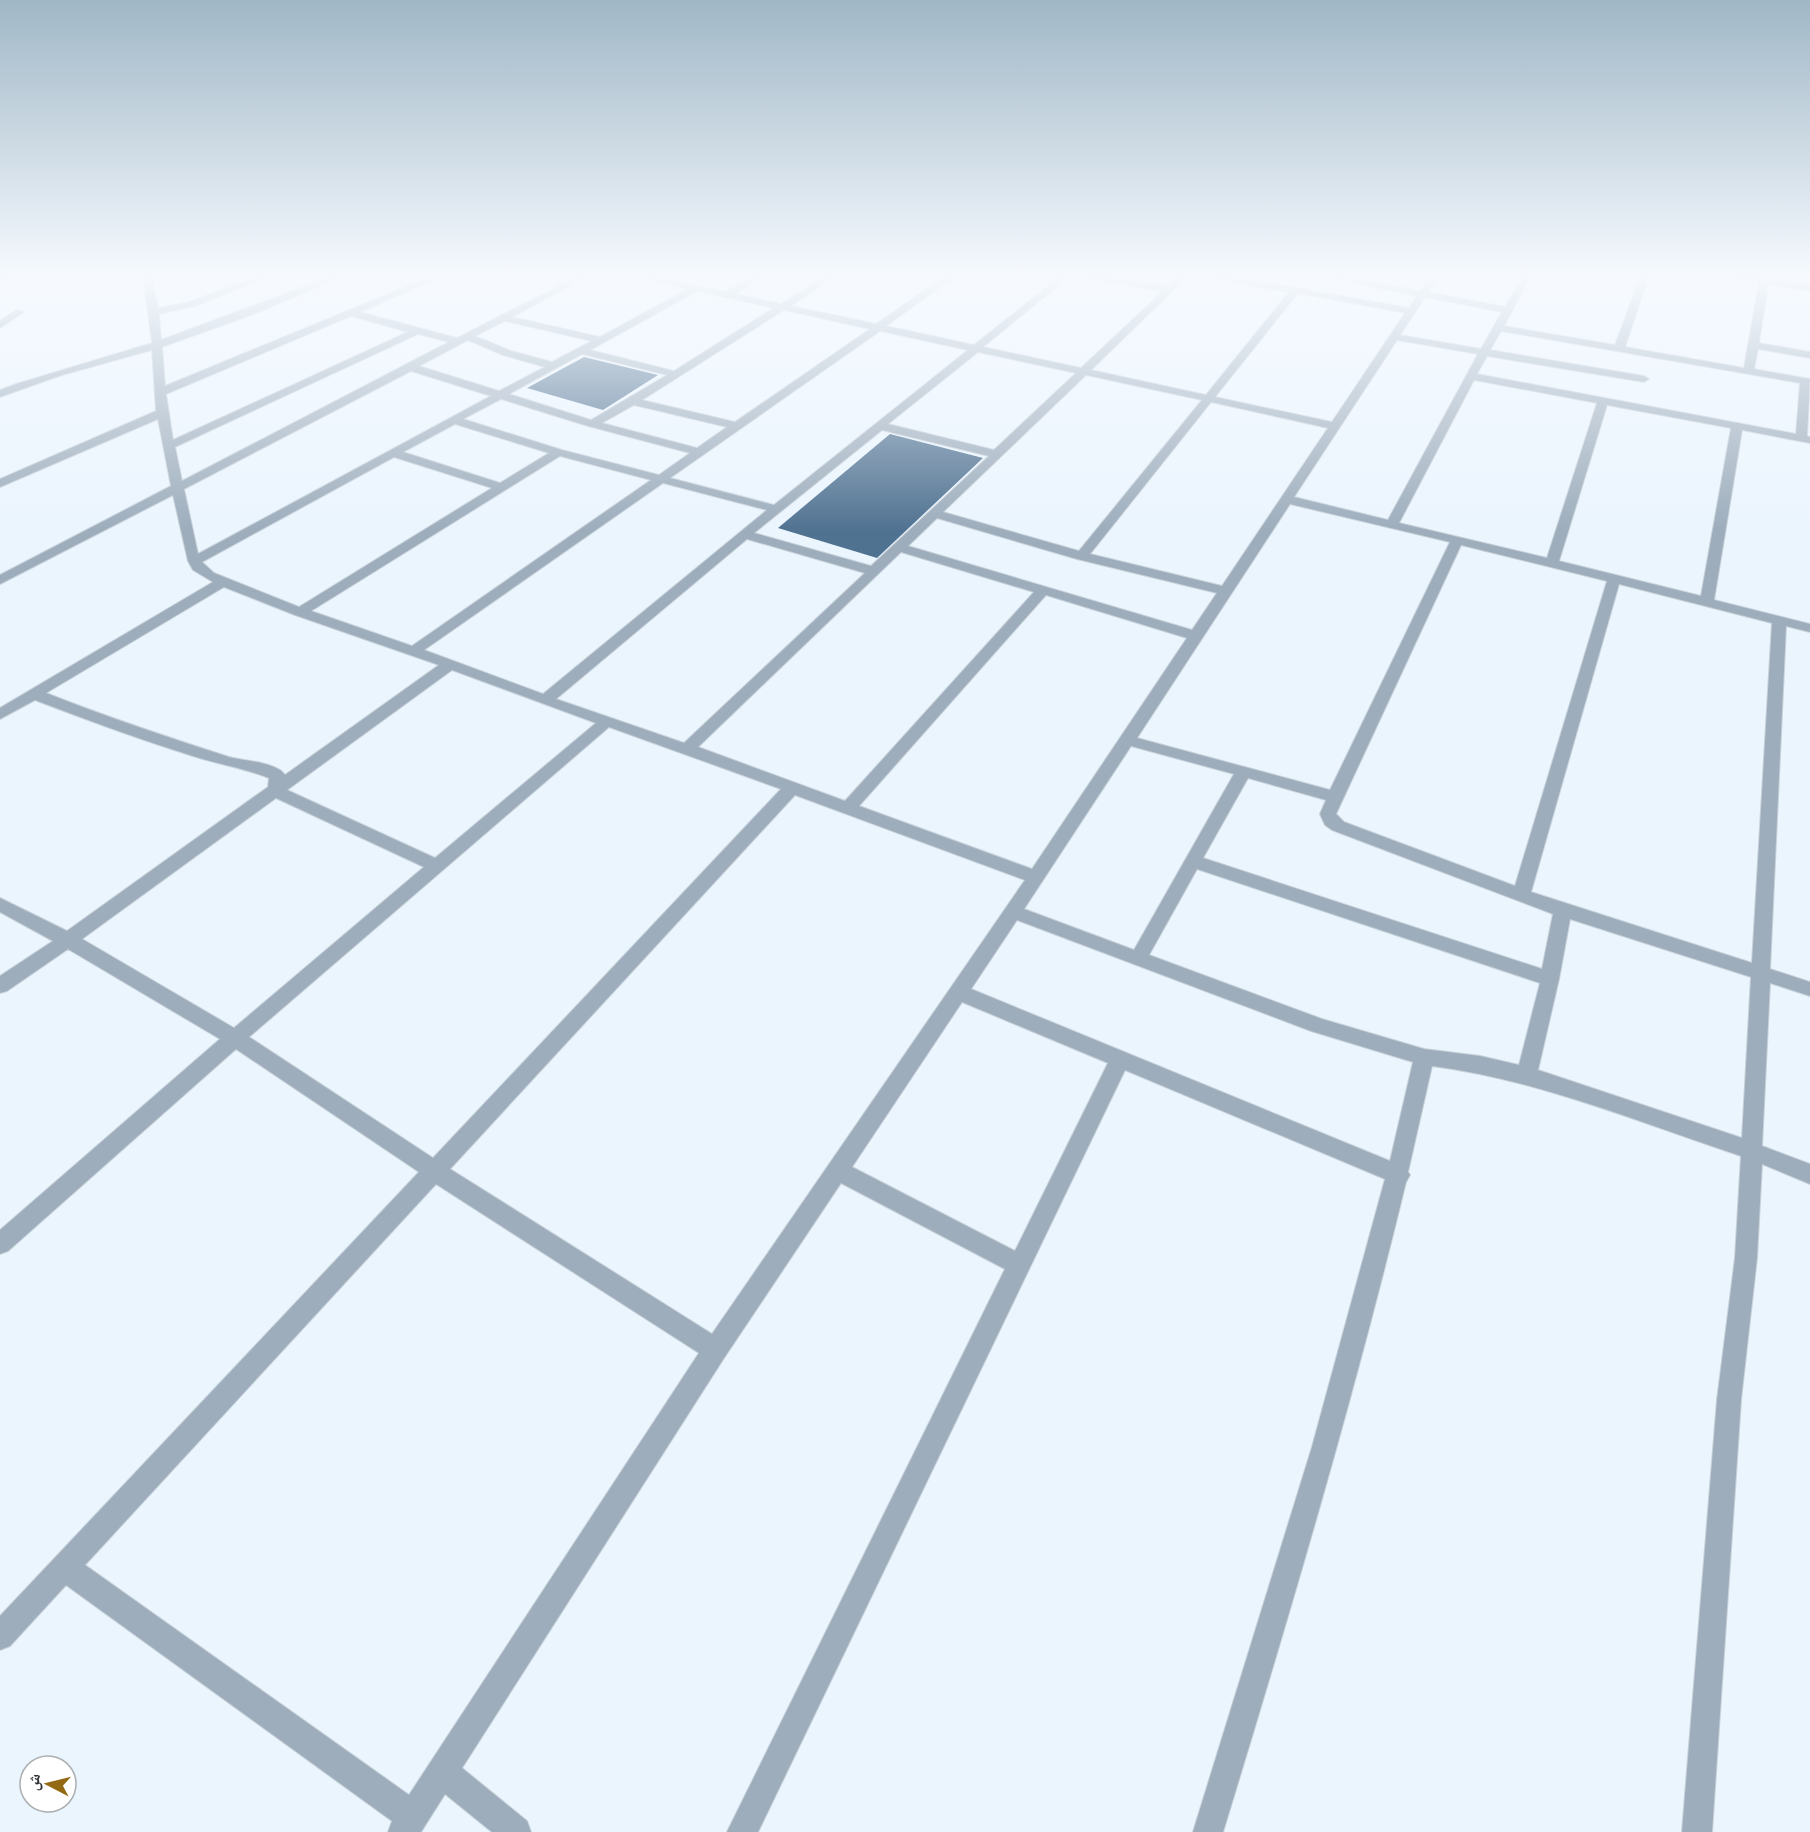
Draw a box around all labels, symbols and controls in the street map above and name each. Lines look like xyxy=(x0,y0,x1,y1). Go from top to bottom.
north arrow xyxy=(18,1754,78,1814)
text: ش xyxy=(23,1773,45,1792)

